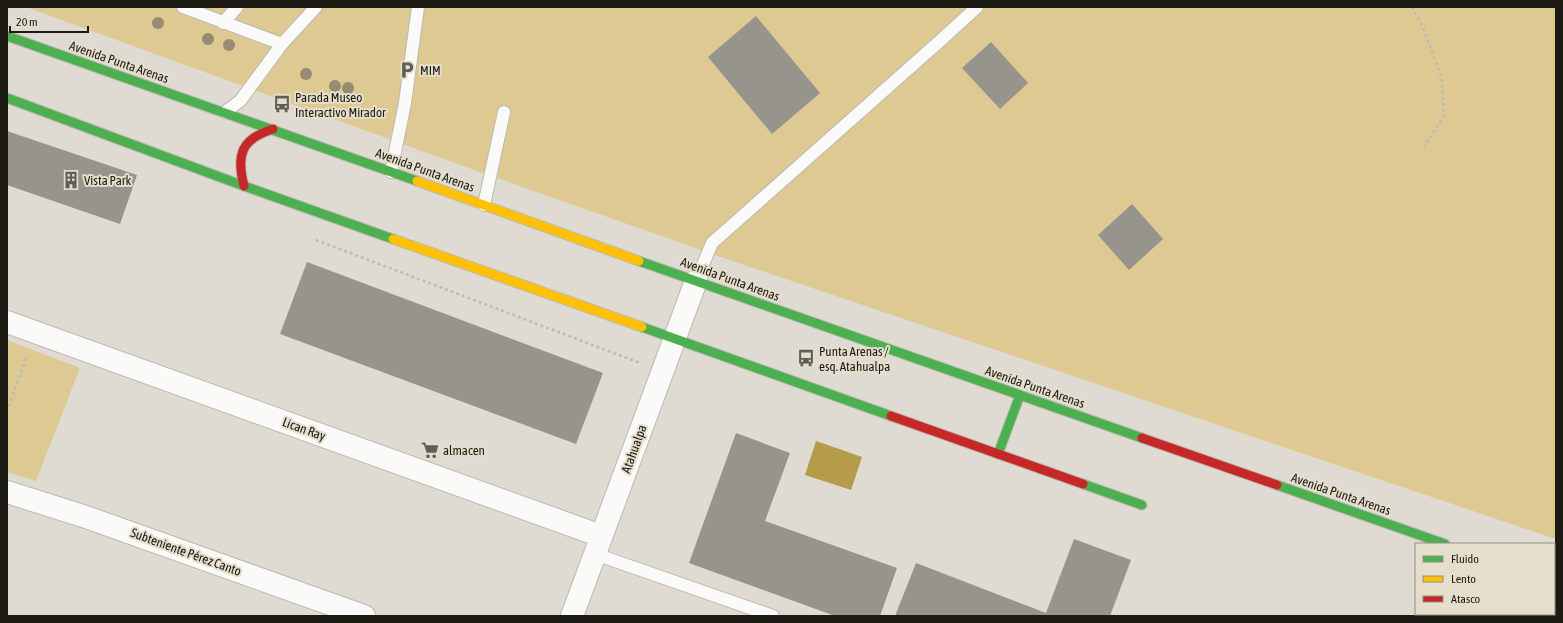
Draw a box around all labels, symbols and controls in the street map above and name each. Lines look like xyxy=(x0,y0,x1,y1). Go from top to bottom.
scale bar xyxy=(10,8,88,34)
text: 20 m xyxy=(16,15,38,29)
street label: Avenida Punta Arenas xyxy=(67,38,171,86)
parking icon: MIM xyxy=(397,60,417,80)
place label: MIM xyxy=(420,63,441,78)
place label: Parada Museo Interactivo Mirador xyxy=(295,90,386,120)
bus stop icon: Parada Museo Interactivo Mirador xyxy=(272,94,292,114)
street label: Avenida Punta Arenas xyxy=(373,145,477,195)
building icon: Vista Park xyxy=(61,170,81,190)
place label: Vista Park xyxy=(84,173,132,188)
street label: Avenida Punta Arenas xyxy=(678,254,782,304)
place label: Punta Arenas / esq. Atahualpa xyxy=(819,344,890,374)
bus stop icon: Punta Arenas / esq. Atahualpa xyxy=(796,348,816,368)
street label: Avenida Punta Arenas xyxy=(983,363,1087,411)
street label: Lican Ray xyxy=(280,414,328,444)
street label: Atahualpa xyxy=(618,423,650,475)
supermarket icon: almacen xyxy=(420,440,440,460)
place label: almacen xyxy=(443,443,485,458)
street label: Avenida Punta Arenas xyxy=(1289,470,1393,518)
street label: Subteniente Pérez Canto xyxy=(129,525,243,579)
legend xyxy=(1415,543,1555,615)
text: Fluido xyxy=(1451,552,1479,566)
text: Lento xyxy=(1451,572,1476,586)
text: Atasco xyxy=(1451,592,1481,606)

